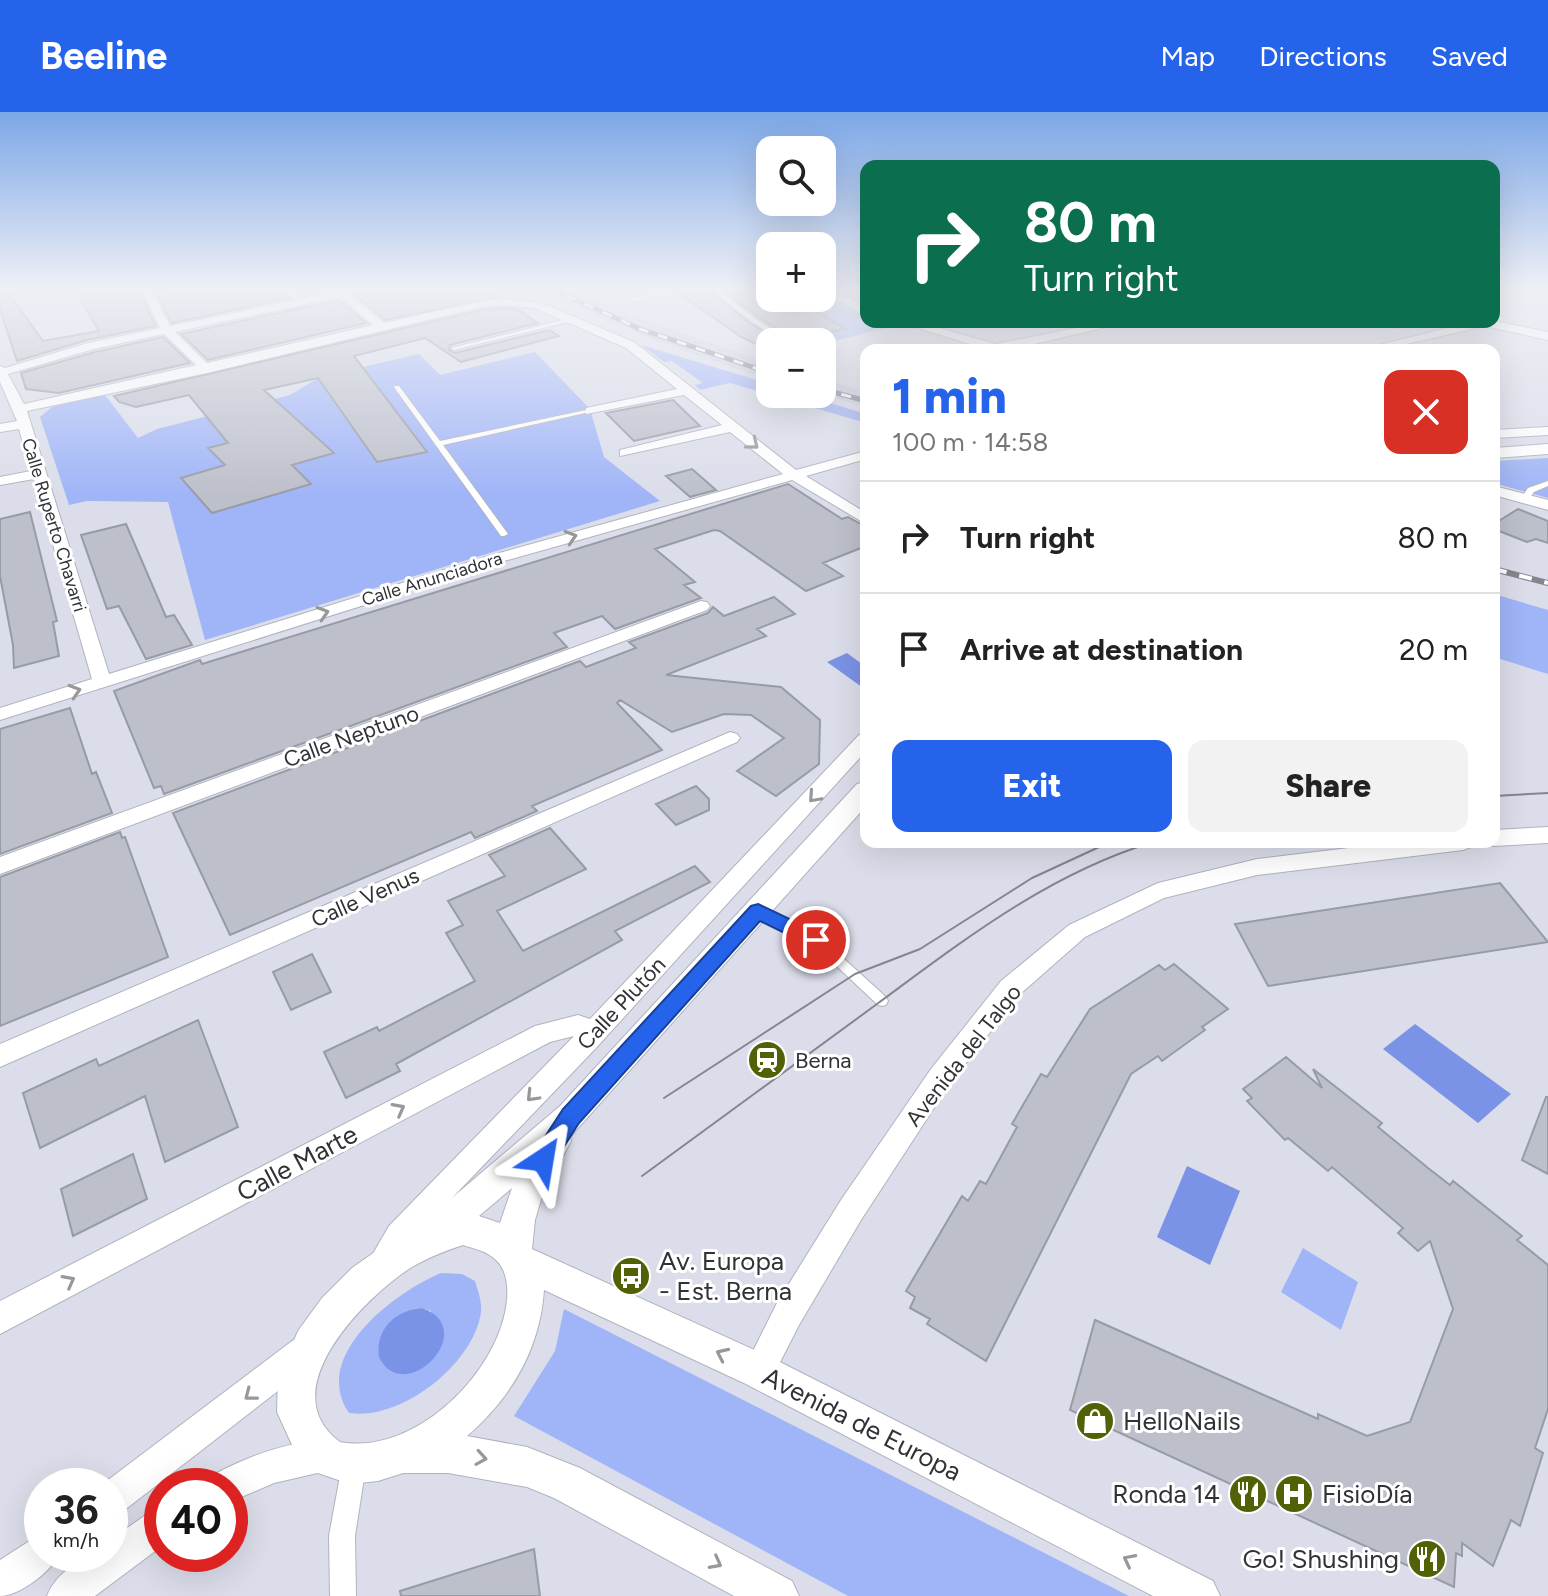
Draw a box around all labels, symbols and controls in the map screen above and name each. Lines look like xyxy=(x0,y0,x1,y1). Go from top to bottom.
text: Beeline xyxy=(40,33,167,79)
text: Map xyxy=(1161,39,1215,73)
text: Directions xyxy=(1259,39,1387,73)
text: Saved xyxy=(1431,39,1508,73)
map controls xyxy=(756,136,836,408)
button: search xyxy=(756,136,836,216)
text: 80 m xyxy=(1024,189,1157,256)
icon: right xyxy=(892,192,996,296)
button: + xyxy=(756,232,836,312)
text: Turn right xyxy=(1024,257,1179,300)
button: − xyxy=(756,328,836,408)
text: 1 min xyxy=(892,367,1007,425)
button: close xyxy=(1384,370,1468,454)
text: 100 m · 14:58 xyxy=(892,426,1048,458)
one-way arrow xyxy=(744,434,759,448)
street label: Calle Ruperto Chavarri xyxy=(17,435,91,615)
icon: right xyxy=(892,515,936,559)
text: Turn right xyxy=(960,519,1095,556)
text: 80 m xyxy=(1397,519,1468,556)
one-way arrow xyxy=(564,530,578,546)
street label: Calle Anunciadora xyxy=(359,547,505,611)
one-way arrow xyxy=(315,607,329,623)
icon: arrive xyxy=(892,627,936,671)
text: Arrive at destination xyxy=(960,631,1243,668)
text: 20 m xyxy=(1399,631,1468,668)
one-way arrow xyxy=(67,684,81,700)
street label: Calle Neptuno xyxy=(280,700,422,773)
button: Exit xyxy=(892,740,1172,832)
button: Share xyxy=(1188,740,1468,832)
one-way arrow xyxy=(809,787,823,802)
street label: Calle Venus xyxy=(307,862,423,933)
pin xyxy=(782,906,850,974)
icon: arrive xyxy=(794,918,838,962)
street label: Calle Plutón xyxy=(571,951,671,1055)
street label: Avenida del Talgo xyxy=(900,979,1027,1132)
station icon: Berna xyxy=(746,1039,788,1081)
place label: Berna xyxy=(795,1047,851,1074)
one-way arrow xyxy=(527,1087,542,1101)
one-way arrow xyxy=(390,1104,405,1119)
street label: Calle Marte xyxy=(231,1118,363,1208)
position arrow xyxy=(501,1118,585,1202)
place label: Av. Europa - Est. Berna xyxy=(659,1245,792,1307)
bus stop icon: Av. Europa - Est. Berna xyxy=(610,1255,652,1297)
one-way arrow xyxy=(61,1276,76,1291)
one-way arrow xyxy=(716,1347,730,1363)
street label: Avenida de Europa xyxy=(757,1360,967,1488)
one-way arrow xyxy=(245,1385,259,1400)
shop icon: HelloNails xyxy=(1074,1400,1116,1442)
place label: HelloNails xyxy=(1123,1405,1241,1437)
one-way arrow xyxy=(474,1449,487,1466)
speed limit sign: 40 xyxy=(144,1468,248,1572)
restaurant icon: Ronda 14 xyxy=(1227,1473,1269,1515)
hospital icon: FisioDía xyxy=(1273,1473,1315,1515)
place label: Ronda 14 xyxy=(1112,1478,1220,1510)
place label: FisioDía xyxy=(1322,1478,1413,1510)
text: 36 xyxy=(53,1486,99,1534)
text: km/h xyxy=(53,1528,99,1552)
restaurant icon: Go! Shushing xyxy=(1406,1538,1448,1580)
place label: Go! Shushing xyxy=(1243,1543,1399,1575)
one-way arrow xyxy=(708,1554,723,1569)
one-way arrow xyxy=(1122,1555,1137,1570)

